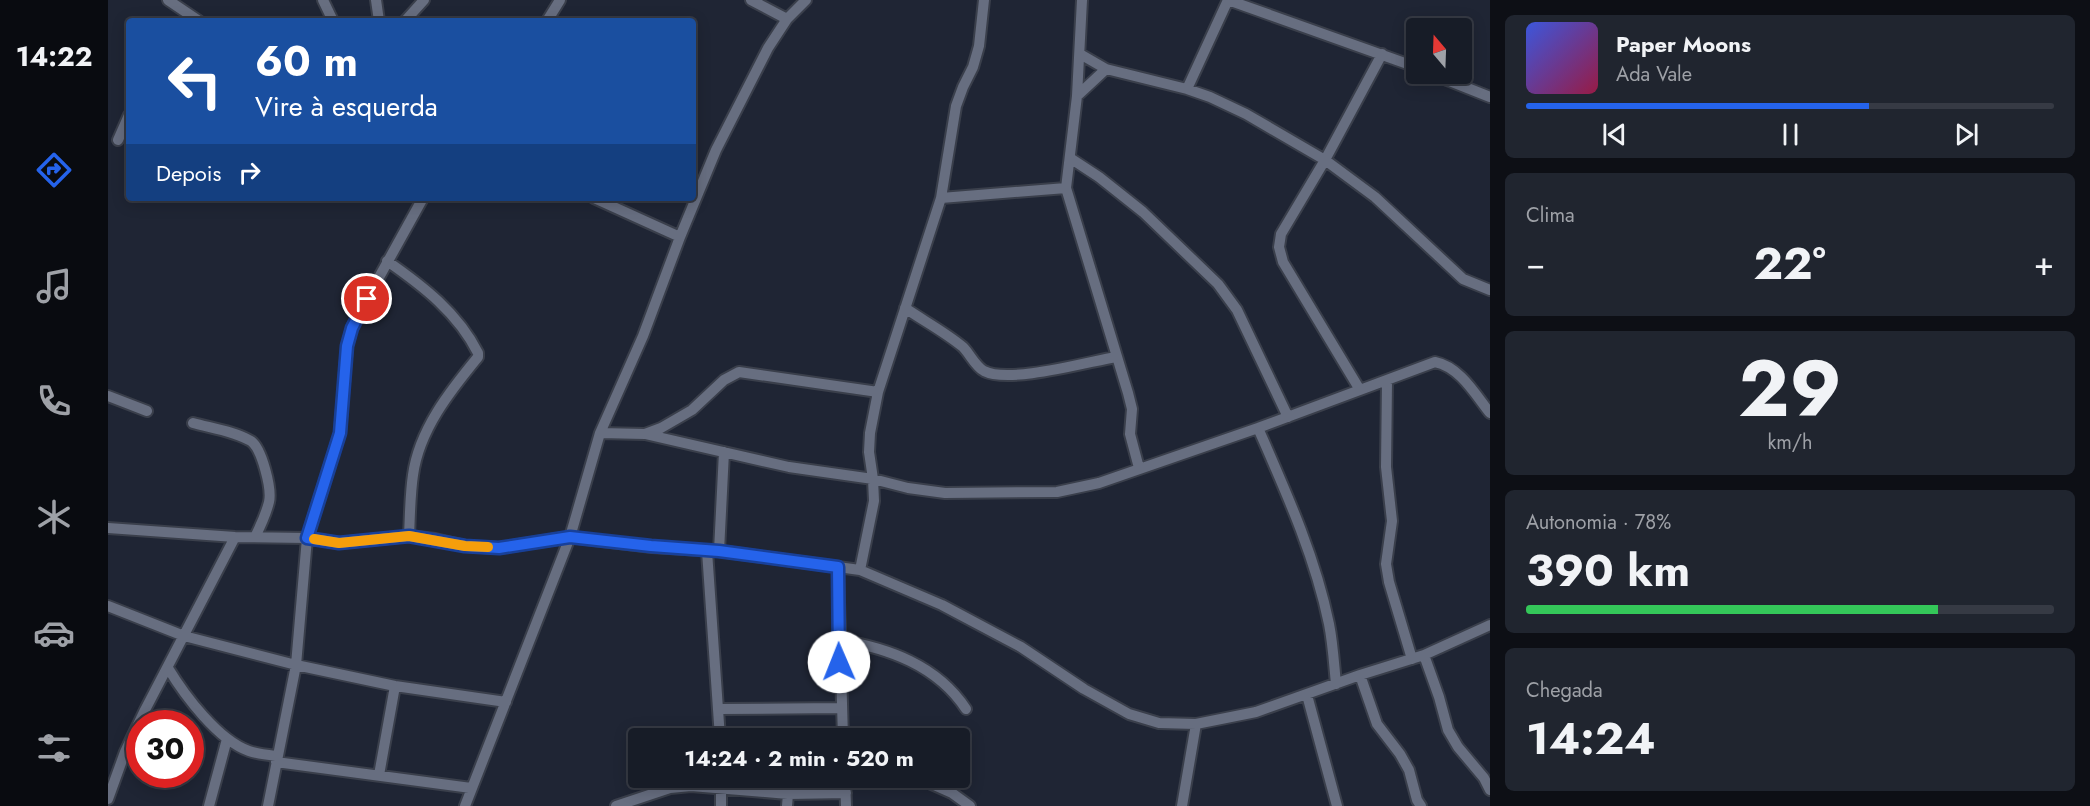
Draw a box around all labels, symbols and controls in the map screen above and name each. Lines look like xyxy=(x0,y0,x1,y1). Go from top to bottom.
north arrow xyxy=(1406,18,1472,84)
map controls xyxy=(1406,18,1472,84)
text: Paper Moons xyxy=(1616,28,1751,60)
text: 60 m xyxy=(255,31,358,92)
text: 14:22 xyxy=(16,37,92,76)
icon: left xyxy=(156,42,234,120)
text: Ada Vale xyxy=(1616,60,1692,89)
text: Vire à esquerda xyxy=(255,87,438,126)
icon: previous xyxy=(1598,118,1631,151)
icon: pause xyxy=(1774,118,1807,151)
icon: next xyxy=(1950,118,1983,151)
icon: directions xyxy=(33,149,75,191)
icon: right xyxy=(233,156,266,189)
text: Depois xyxy=(156,157,221,189)
text: Clima xyxy=(1526,201,1575,230)
text: 22° xyxy=(1753,231,1826,296)
text: − xyxy=(1526,240,1545,287)
text: + xyxy=(2034,240,2054,287)
icon: music xyxy=(33,265,75,307)
pin xyxy=(341,273,392,324)
icon: arrive xyxy=(350,282,383,315)
text: 29 xyxy=(1738,333,1842,445)
icon: phone xyxy=(33,380,75,422)
text: km/h xyxy=(1767,428,1813,457)
icon: climate xyxy=(33,496,75,538)
text: Autonomia · 78% xyxy=(1526,508,1671,537)
text: 390 km xyxy=(1526,538,1690,603)
icon: car xyxy=(33,612,75,654)
position arrow xyxy=(807,630,871,694)
text: Chegada xyxy=(1526,676,1603,705)
text: 14:24 xyxy=(1526,706,1656,771)
speed limit sign: 30 xyxy=(126,710,204,788)
icon: filters xyxy=(33,727,75,769)
text: 14:24 · 2 min · 520 m xyxy=(684,742,914,774)

